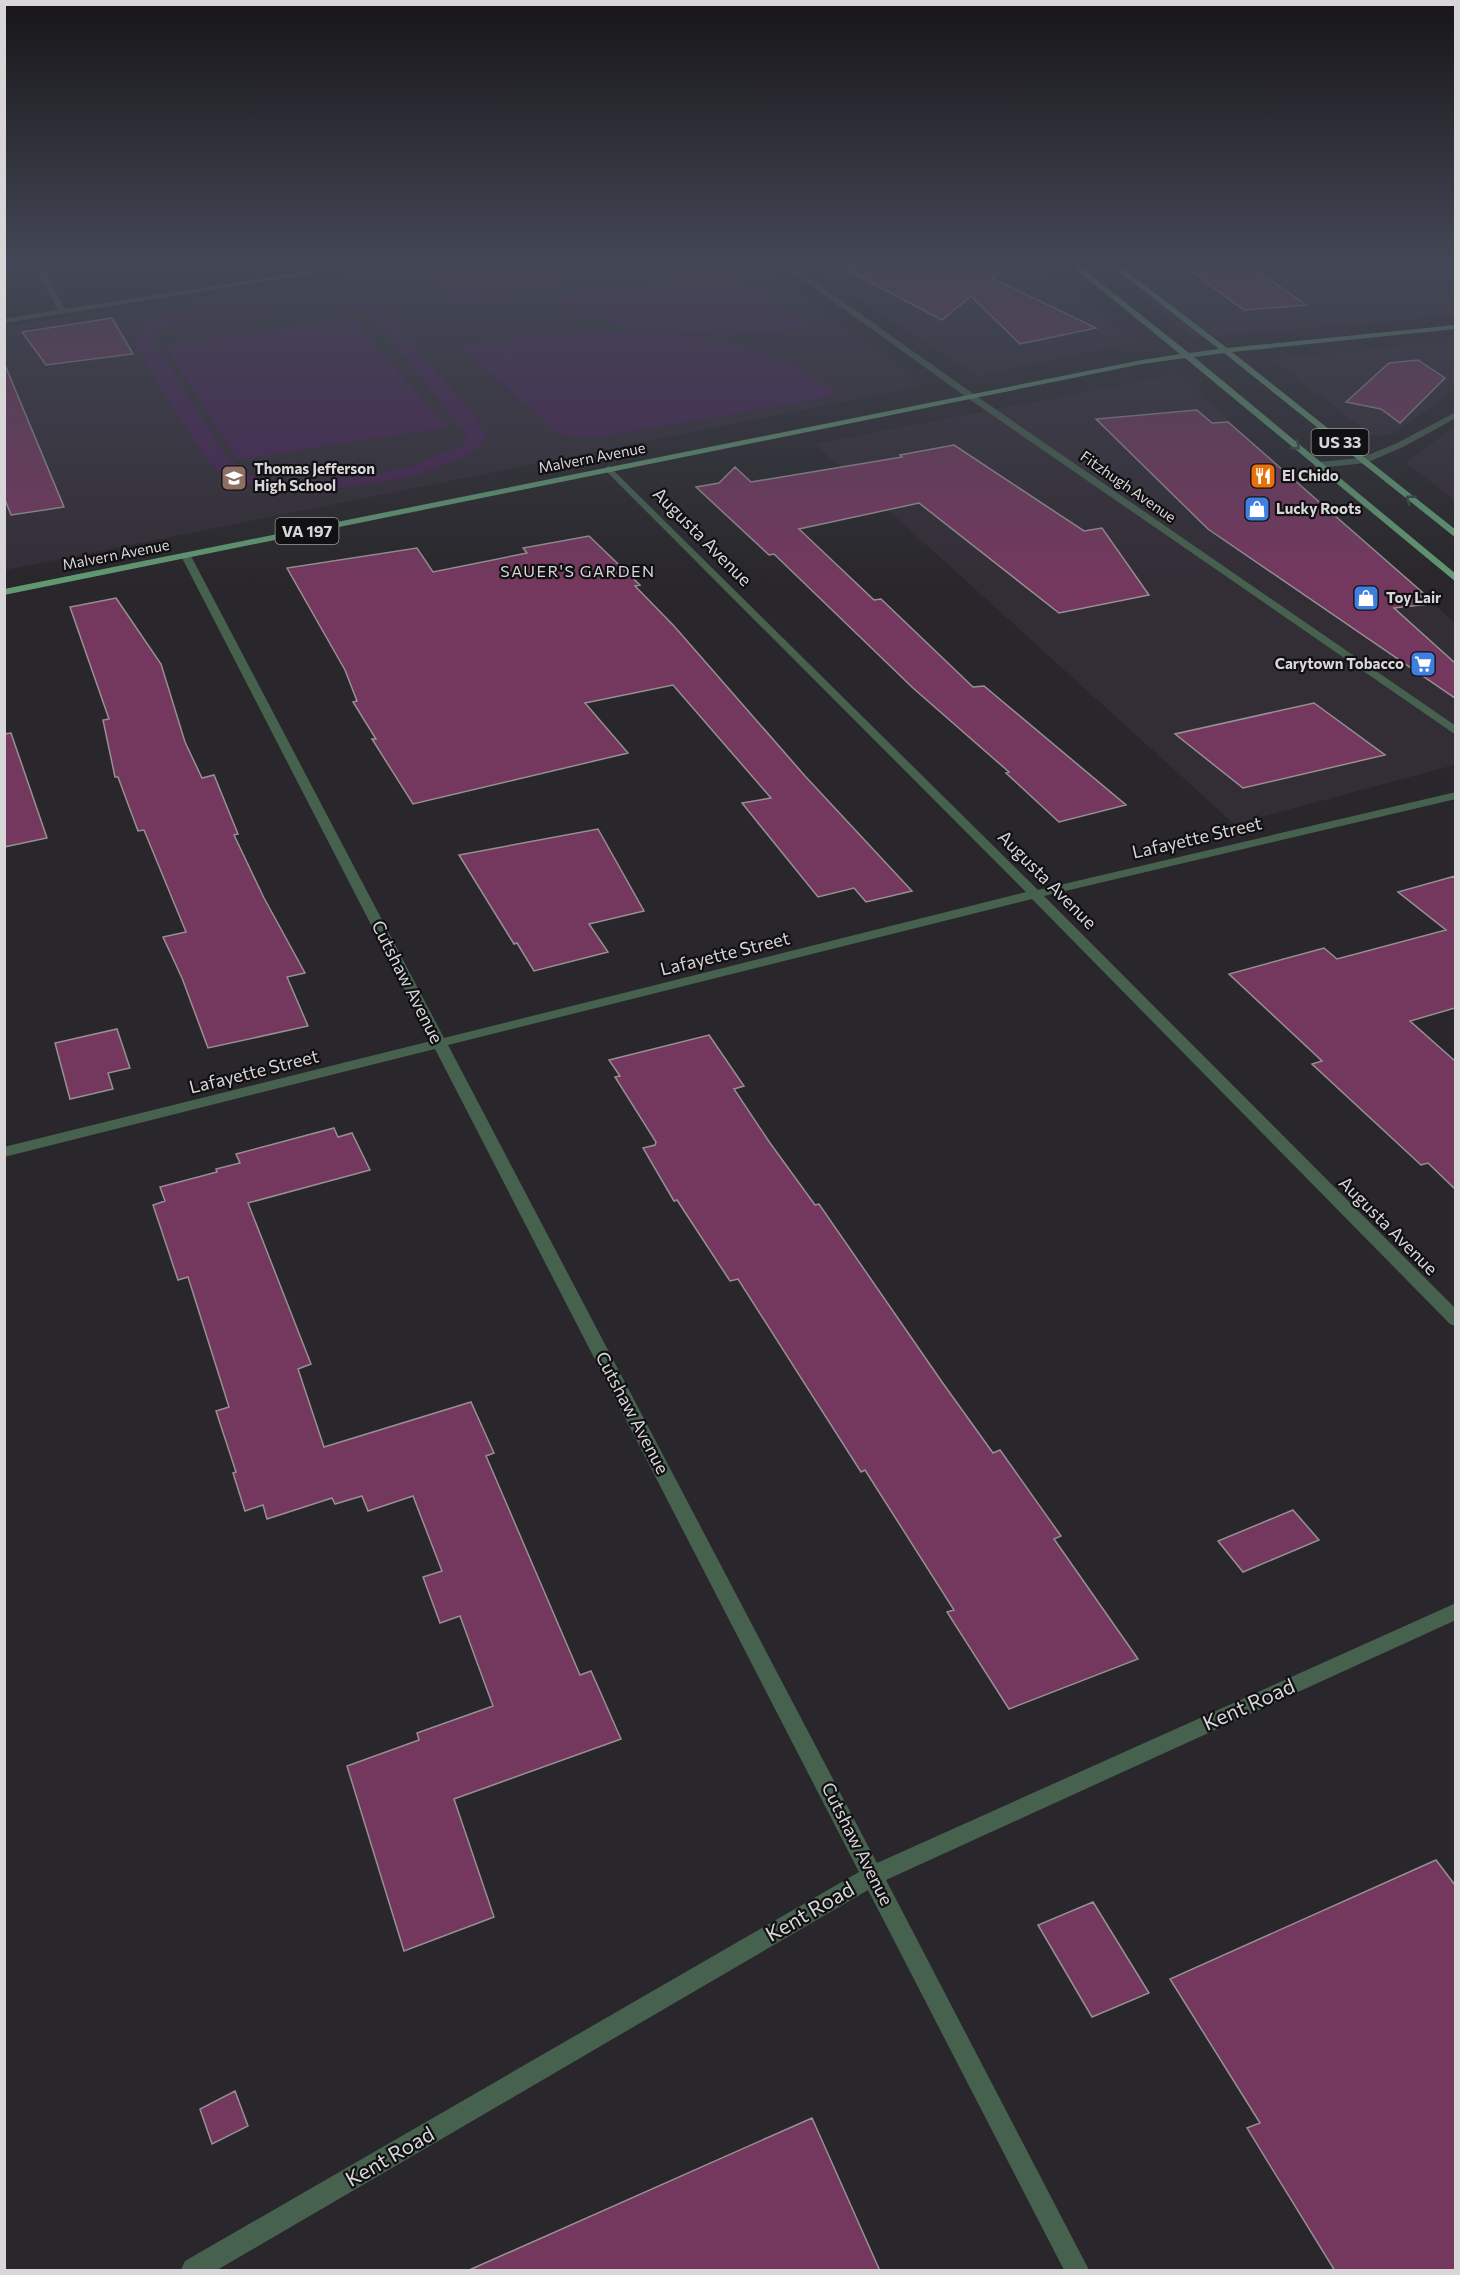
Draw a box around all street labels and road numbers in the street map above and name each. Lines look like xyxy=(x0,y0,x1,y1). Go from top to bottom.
road number: US 33 xyxy=(1312,429,1368,455)
street label: Malvern Avenue xyxy=(537,438,647,476)
street label: Fitzhugh Avenue xyxy=(1077,447,1180,526)
street label: Augusta Avenue xyxy=(649,482,757,590)
road number: VA 197 xyxy=(276,518,338,544)
street label: Malvern Avenue xyxy=(61,535,171,573)
street label: Lafayette Street xyxy=(1130,811,1264,863)
street label: Augusta Avenue xyxy=(994,825,1102,933)
street label: Cutshaw Avenue xyxy=(367,916,448,1047)
street label: Lafayette Street xyxy=(658,926,792,980)
street label: Lafayette Street xyxy=(187,1044,321,1098)
street label: Augusta Avenue xyxy=(1335,1171,1443,1279)
street label: Cutshaw Avenue xyxy=(591,1348,674,1477)
street label: Kent Road xyxy=(1198,1672,1298,1735)
street label: Cutshaw Avenue xyxy=(817,1778,898,1909)
street label: Kent Road xyxy=(761,1875,858,1946)
street label: Kent Road xyxy=(341,2120,438,2191)

